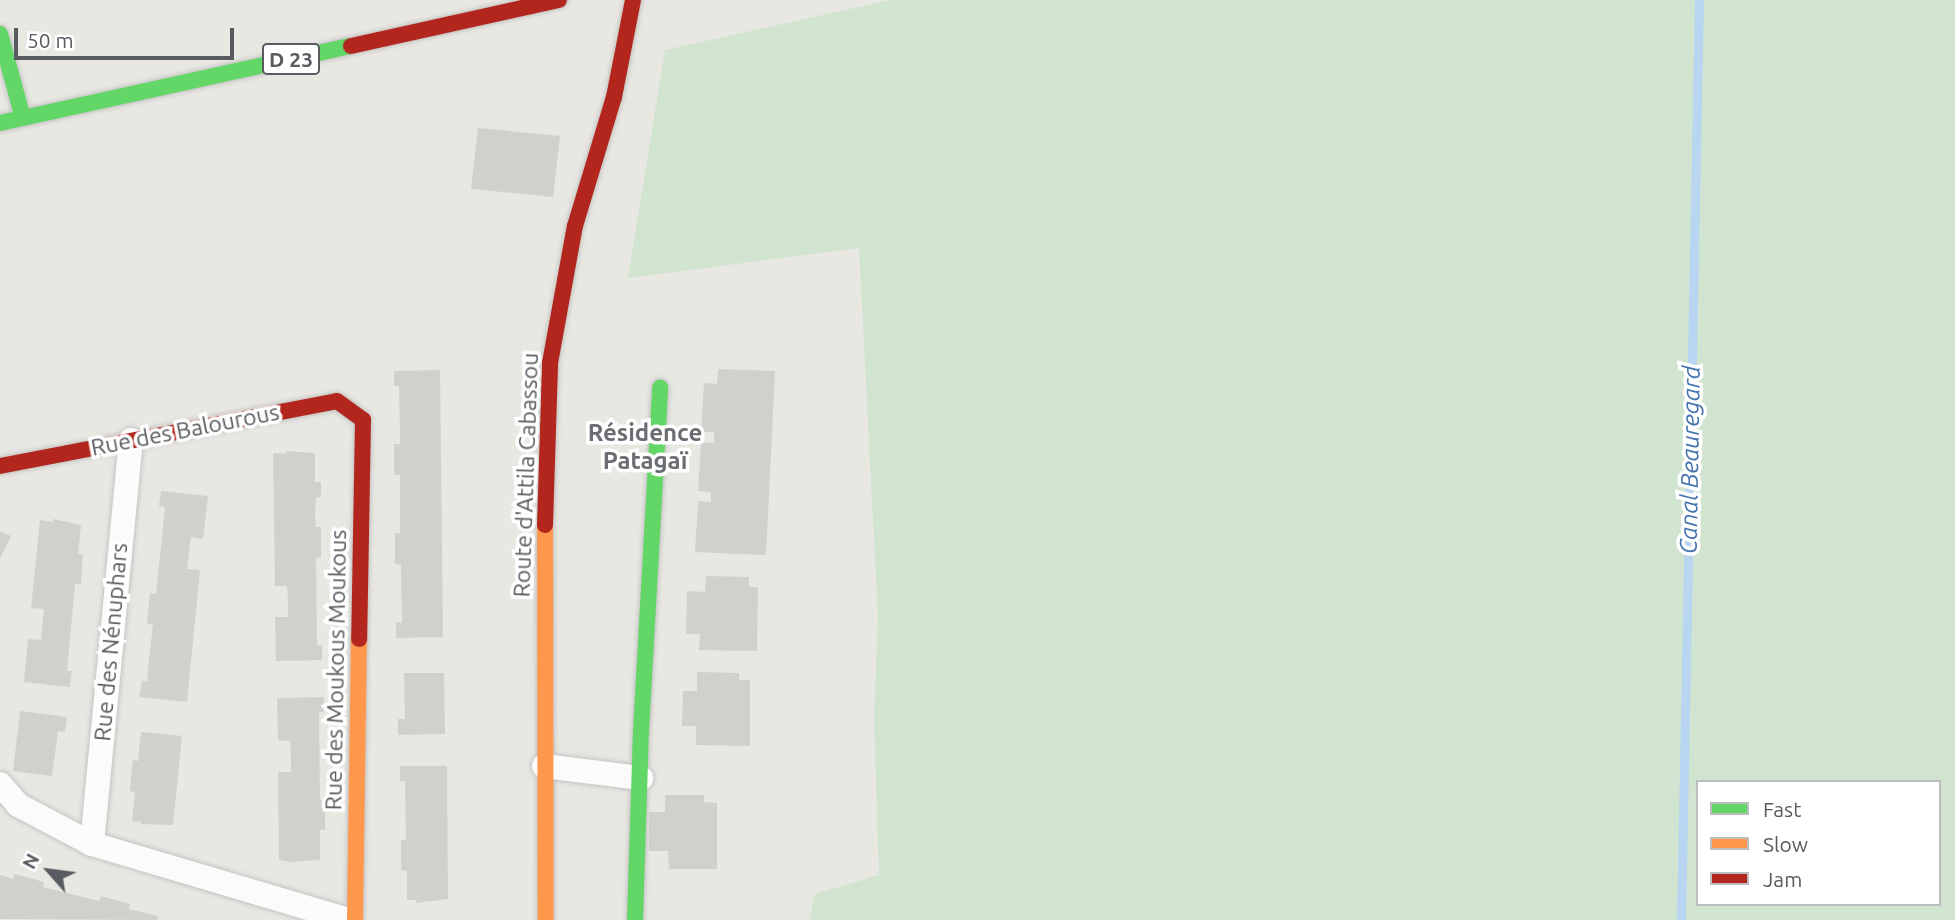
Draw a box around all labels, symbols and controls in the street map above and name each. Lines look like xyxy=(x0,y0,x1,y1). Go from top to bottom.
scale bar xyxy=(18,14,238,58)
text: 50 m xyxy=(27,28,74,52)
road number: D 23 xyxy=(261,42,321,76)
street label: Route d'Attila Cabassou xyxy=(508,352,544,598)
water label: Canal Beauregard xyxy=(1674,366,1706,554)
street label: Rue des Balourous xyxy=(89,398,281,462)
district label: Résidence Patagaï xyxy=(588,419,702,475)
street label: Rue des Moukous Moukous xyxy=(320,529,352,811)
street label: Rue des Nénuphars xyxy=(89,542,133,742)
legend xyxy=(1696,780,1941,906)
text: Fast xyxy=(1763,797,1801,821)
text: Slow xyxy=(1763,832,1808,856)
north arrow xyxy=(14,836,84,906)
text: N xyxy=(17,850,44,873)
text: Jam xyxy=(1763,867,1802,891)

